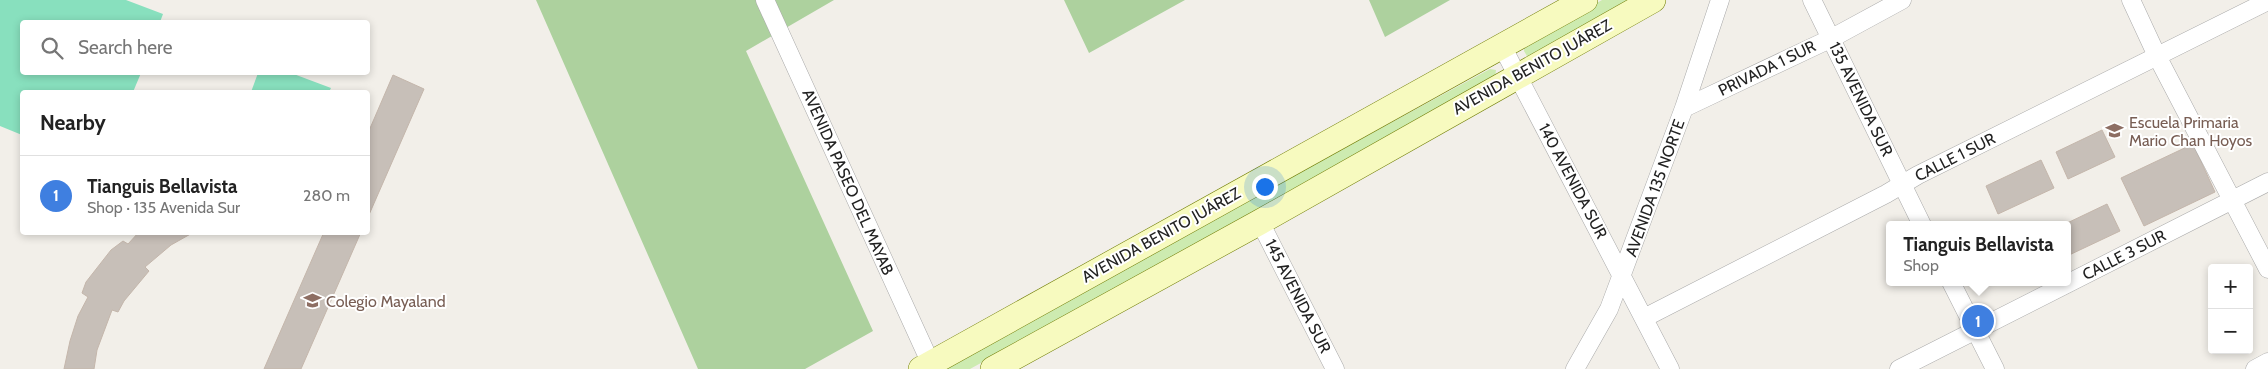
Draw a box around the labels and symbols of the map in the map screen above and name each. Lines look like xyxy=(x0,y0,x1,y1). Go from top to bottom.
street label: AVENIDA BENITO JUÁREZ xyxy=(1449,15,1615,119)
street label: PRIVADA 1 SUR xyxy=(1715,36,1819,100)
street label: 135 AVENIDA SUR xyxy=(1825,39,1897,159)
street label: AVENIDA PASEO DEL MAYAB xyxy=(798,86,898,278)
place label: Escuela Primaria Mario Chan Hoyos xyxy=(2129,113,2253,150)
street label: AVENIDA 135 NORTE xyxy=(1621,117,1689,259)
street label: 140 AVENIDA SUR xyxy=(1535,120,1612,242)
school or university icon: Escuela Primaria Mario Chan Hoyos xyxy=(2105,121,2125,141)
street label: CALLE 1 SUR xyxy=(1912,128,1999,185)
your location xyxy=(1252,174,1278,200)
street label: AVENIDA BENITO JUÁREZ xyxy=(1078,183,1244,287)
street label: CALLE 3 SUR xyxy=(2079,226,2169,284)
street label: 145 AVENIDA SUR xyxy=(1261,236,1335,356)
school or university icon: Colegio Mayaland xyxy=(302,291,322,311)
place label: Colegio Mayaland xyxy=(326,292,446,311)
pin: 1 xyxy=(1962,302,1994,340)

